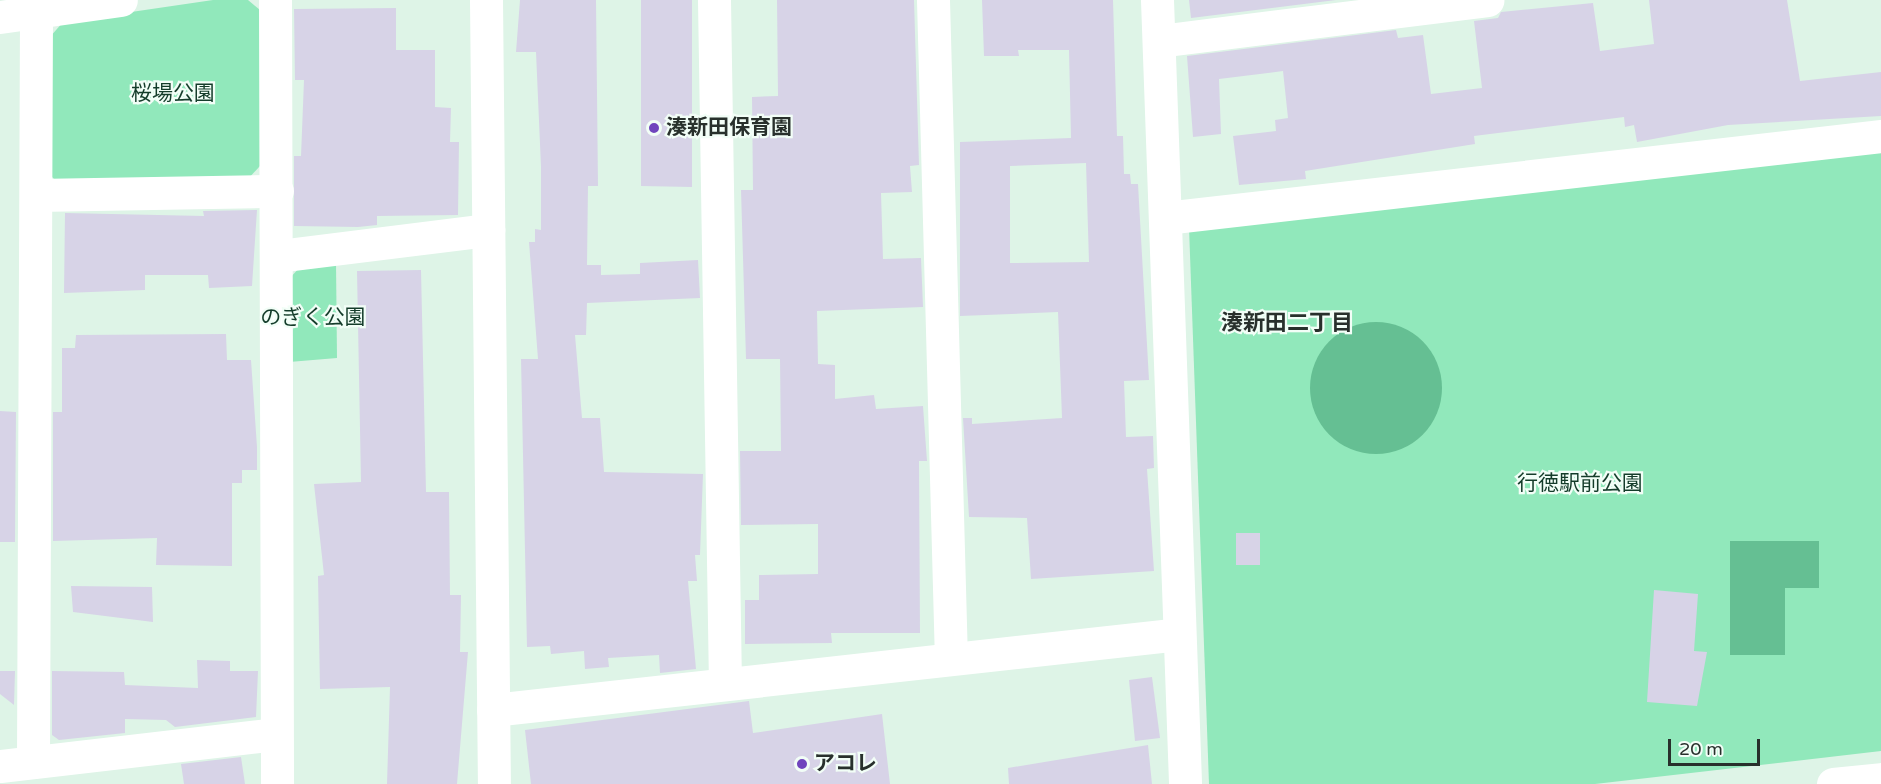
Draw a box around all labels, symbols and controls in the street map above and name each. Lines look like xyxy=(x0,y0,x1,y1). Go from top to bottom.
park label: 桜場公園 xyxy=(131,81,215,107)
place label: 湊新田保育園 xyxy=(666,115,792,141)
marker: 湊新田保育園 xyxy=(647,121,661,135)
park label: のぎく公園 xyxy=(261,305,365,331)
district label: 湊新田二丁目 xyxy=(1221,311,1353,337)
park label: 行徳駅前公園 xyxy=(1517,471,1643,497)
scale bar xyxy=(1671,727,1762,765)
text: 20 m xyxy=(1679,738,1723,760)
place label: アコレ xyxy=(814,751,877,777)
marker: アコレ xyxy=(795,757,809,771)

